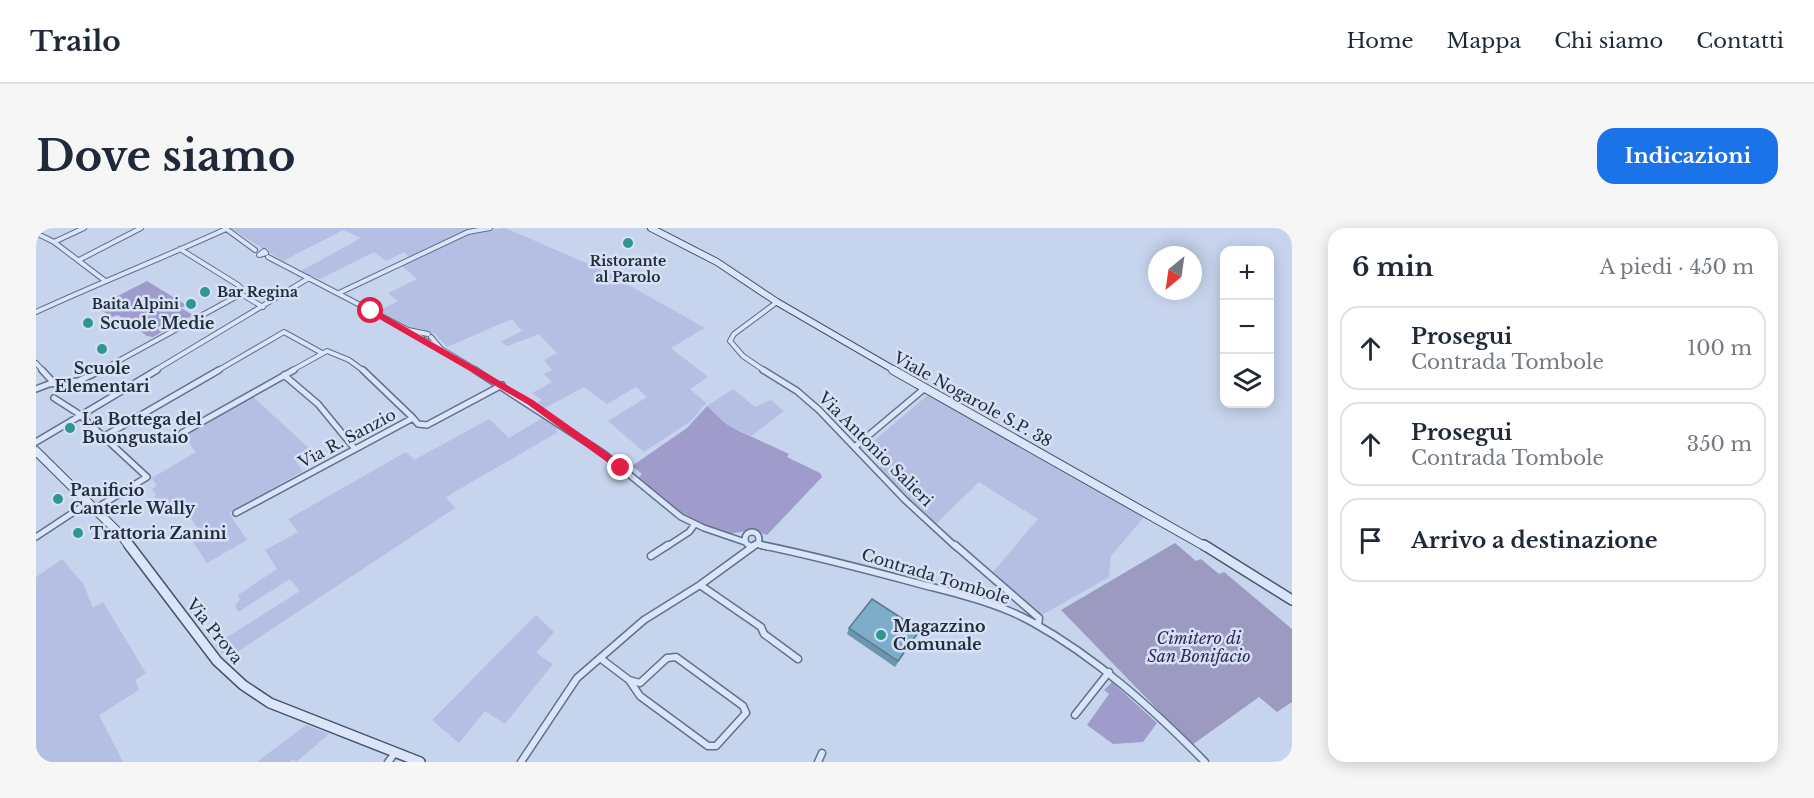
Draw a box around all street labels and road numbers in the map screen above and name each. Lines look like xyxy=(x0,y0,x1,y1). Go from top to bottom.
street label: Viale Nogarole S.P. 38 xyxy=(889,347,1056,451)
street label: Via Antonio Salieri xyxy=(814,387,938,511)
street label: Via R. Sanzio xyxy=(294,404,399,473)
street label: Contrada Tombole xyxy=(859,544,1013,608)
street label: Via Prova xyxy=(182,594,247,668)

